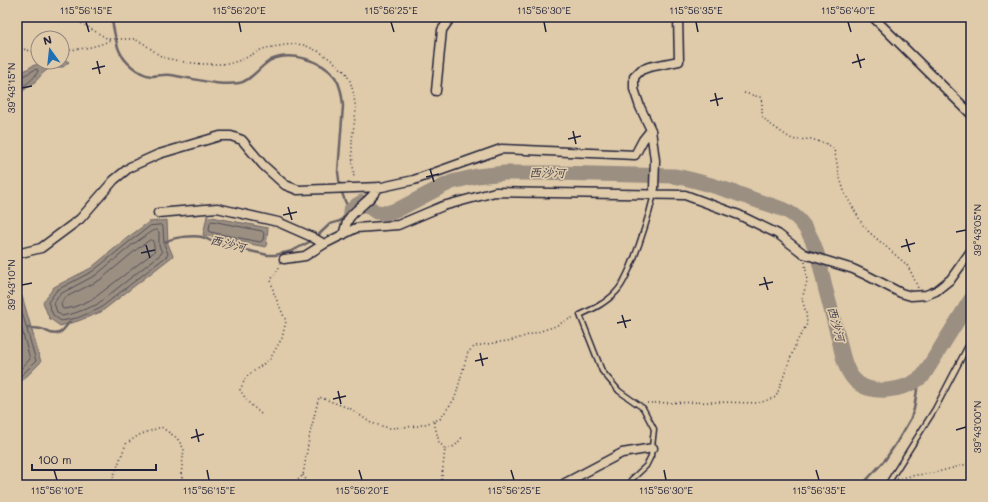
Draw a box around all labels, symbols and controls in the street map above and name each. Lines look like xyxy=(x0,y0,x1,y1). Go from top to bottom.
text: 115°56'15"E xyxy=(60,3,112,17)
text: 115°56'20"E xyxy=(212,3,266,17)
text: 115°56'25"E xyxy=(364,3,418,17)
text: 115°56'30"E xyxy=(517,3,571,17)
text: 115°56'35"E xyxy=(669,3,723,17)
text: 115°56'40"E xyxy=(821,3,875,17)
north arrow xyxy=(30,30,70,70)
text: N xyxy=(41,32,53,48)
text: 39°43'15"N xyxy=(4,63,18,113)
water label: 西沙河 xyxy=(529,164,567,180)
text: 39°43'05"N xyxy=(970,204,984,256)
water label: 西沙河 xyxy=(209,231,250,256)
text: 39°43'10"N xyxy=(4,259,18,311)
water label: 西沙河 xyxy=(825,304,850,345)
text: 39°43'00"N xyxy=(970,401,984,453)
scale bar xyxy=(32,446,156,472)
text: 100 m xyxy=(38,451,72,467)
text: 115°56'10"E xyxy=(31,483,84,497)
text: 115°56'15"E xyxy=(183,483,235,497)
text: 115°56'20"E xyxy=(335,483,389,497)
text: 115°56'25"E xyxy=(487,483,541,497)
text: 115°56'30"E xyxy=(639,483,693,497)
text: 115°56'35"E xyxy=(792,483,846,497)

